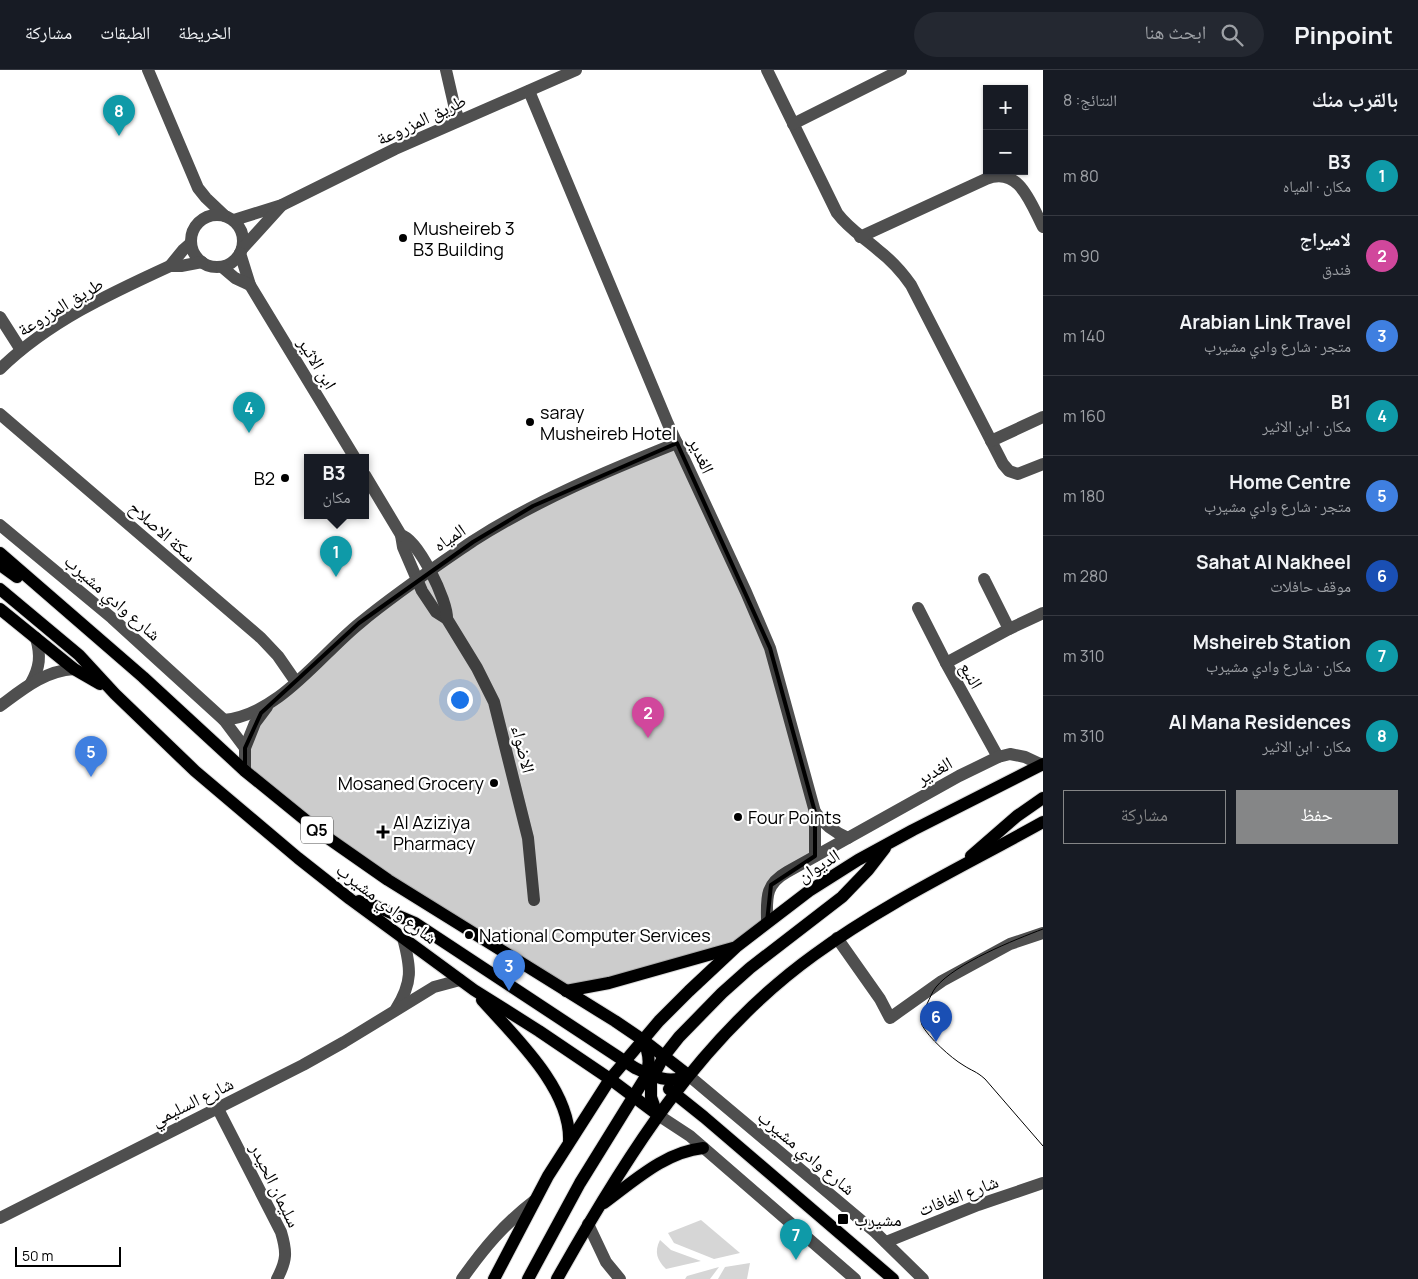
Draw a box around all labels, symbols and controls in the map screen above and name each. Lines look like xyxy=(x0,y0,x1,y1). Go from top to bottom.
search box xyxy=(914,12,1264,57)
text: Pinpoint xyxy=(1294,18,1393,51)
text: ابحث هنا xyxy=(1144,19,1206,45)
text: مشاركة xyxy=(25,20,72,44)
text: الطبقات xyxy=(100,20,150,44)
text: الخريطة xyxy=(178,20,231,44)
icon: search xyxy=(1218,21,1246,49)
map controls xyxy=(983,85,1028,175)
button: + xyxy=(983,85,1028,130)
text: بالقرب منك xyxy=(1312,85,1398,113)
street label: طريق المزروعة xyxy=(372,88,470,150)
text: النتائج: 8 xyxy=(1063,89,1117,111)
pin: 8 xyxy=(103,95,135,136)
button: − xyxy=(983,130,1028,175)
text: B3 xyxy=(1328,149,1351,175)
text: 80 m xyxy=(1063,165,1099,187)
text: 1 xyxy=(1379,165,1386,187)
text: مكان · المياه xyxy=(1283,175,1351,197)
place label: Musheireb 3 B3 Building xyxy=(413,216,515,261)
text: لاميراج xyxy=(1299,226,1351,252)
marker: Musheireb 3 B3 Building xyxy=(397,232,409,244)
text: 90 m xyxy=(1063,245,1099,267)
text: 2 xyxy=(1377,245,1387,267)
text: فندق xyxy=(1322,258,1351,280)
street label: طريق المزروعة xyxy=(13,271,107,341)
text: Arabian Link Travel xyxy=(1180,309,1351,335)
text: 140 m xyxy=(1063,325,1105,347)
text: 3 xyxy=(1377,325,1387,347)
street label: ابن الاثير xyxy=(293,332,343,394)
text: متجر · شارع وادي مشيرب xyxy=(1204,335,1351,357)
text: B1 xyxy=(1331,389,1351,415)
pin: 4 xyxy=(233,392,265,433)
place label: saray Musheireb Hotel xyxy=(540,400,676,445)
text: 160 m xyxy=(1063,405,1106,427)
text: 4 xyxy=(1377,405,1387,427)
text: مكان · ابن الاثير xyxy=(1262,415,1351,437)
marker: saray Musheireb Hotel xyxy=(524,416,536,428)
street label: الغدير xyxy=(683,432,721,477)
popup xyxy=(304,454,369,519)
text: B3 xyxy=(322,460,346,486)
place label: B2 xyxy=(254,466,275,490)
text: Home Centre xyxy=(1229,469,1351,495)
marker: B2 xyxy=(279,472,291,484)
text: 180 m xyxy=(1063,485,1105,507)
text: 5 xyxy=(1377,485,1387,507)
text: مكان xyxy=(322,486,351,508)
street label: سكة الاصلاح xyxy=(124,495,202,568)
text: متجر · شارع وادي مشيرب xyxy=(1204,495,1351,517)
street label: المياه xyxy=(428,518,470,556)
pin: 1 xyxy=(320,536,352,577)
street label: شارع وادي مشيرب xyxy=(57,548,166,648)
text: Sahat Al Nakheel xyxy=(1196,549,1351,575)
text: 280 m xyxy=(1063,565,1108,587)
text: 6 xyxy=(1377,565,1387,587)
text: موقف حافلات xyxy=(1270,575,1351,597)
text: Msheireb Station xyxy=(1193,629,1351,655)
text: 310 m xyxy=(1063,645,1105,667)
text: 7 xyxy=(1378,645,1386,667)
text: مكان · شارع وادي مشيرب xyxy=(1206,655,1351,677)
street label: النبع xyxy=(954,657,989,693)
your location xyxy=(447,687,473,713)
pin: 2 xyxy=(632,697,664,738)
text: Al Mana Residences xyxy=(1169,709,1351,735)
street label: الاضواء xyxy=(507,723,541,775)
text: 310 m xyxy=(1063,725,1105,747)
text: 8 xyxy=(1377,725,1387,747)
text: مكان · ابن الاثير xyxy=(1262,735,1351,757)
pin: 5 xyxy=(75,736,107,777)
street label: الغدير xyxy=(911,750,956,790)
place label: Mosaned Grocery xyxy=(338,771,485,795)
marker: Mosaned Grocery xyxy=(488,777,500,789)
button: مشاركة xyxy=(1063,790,1226,844)
button: حفظ xyxy=(1236,790,1398,844)
place label: Four Points xyxy=(748,805,841,829)
place label: Al Aziziya Pharmacy xyxy=(393,810,476,855)
marker: Four Points xyxy=(732,811,744,823)
road number: Q5 xyxy=(301,816,333,844)
marker: Al Aziziya Pharmacy xyxy=(377,826,389,838)
street label: الديوان xyxy=(792,843,844,887)
street label: شارع وادي مشيرب xyxy=(330,857,442,952)
place label: National Computer Services xyxy=(479,923,711,947)
marker: National Computer Services xyxy=(463,929,475,941)
pin: 3 xyxy=(493,950,525,991)
pin: 6 xyxy=(920,1001,952,1042)
street label: شارع السليمي xyxy=(147,1071,239,1134)
street label: شارع وادي مشيرب xyxy=(751,1104,861,1203)
street label: سليمان الحيدر xyxy=(245,1138,307,1231)
street label: شارع الغافات xyxy=(915,1169,1001,1221)
place label: مشيرب xyxy=(854,1207,902,1231)
marker: مشيرب xyxy=(836,1212,850,1226)
pin: 7 xyxy=(780,1219,812,1260)
scale bar xyxy=(15,1244,121,1267)
text: 50 m xyxy=(22,1246,53,1265)

